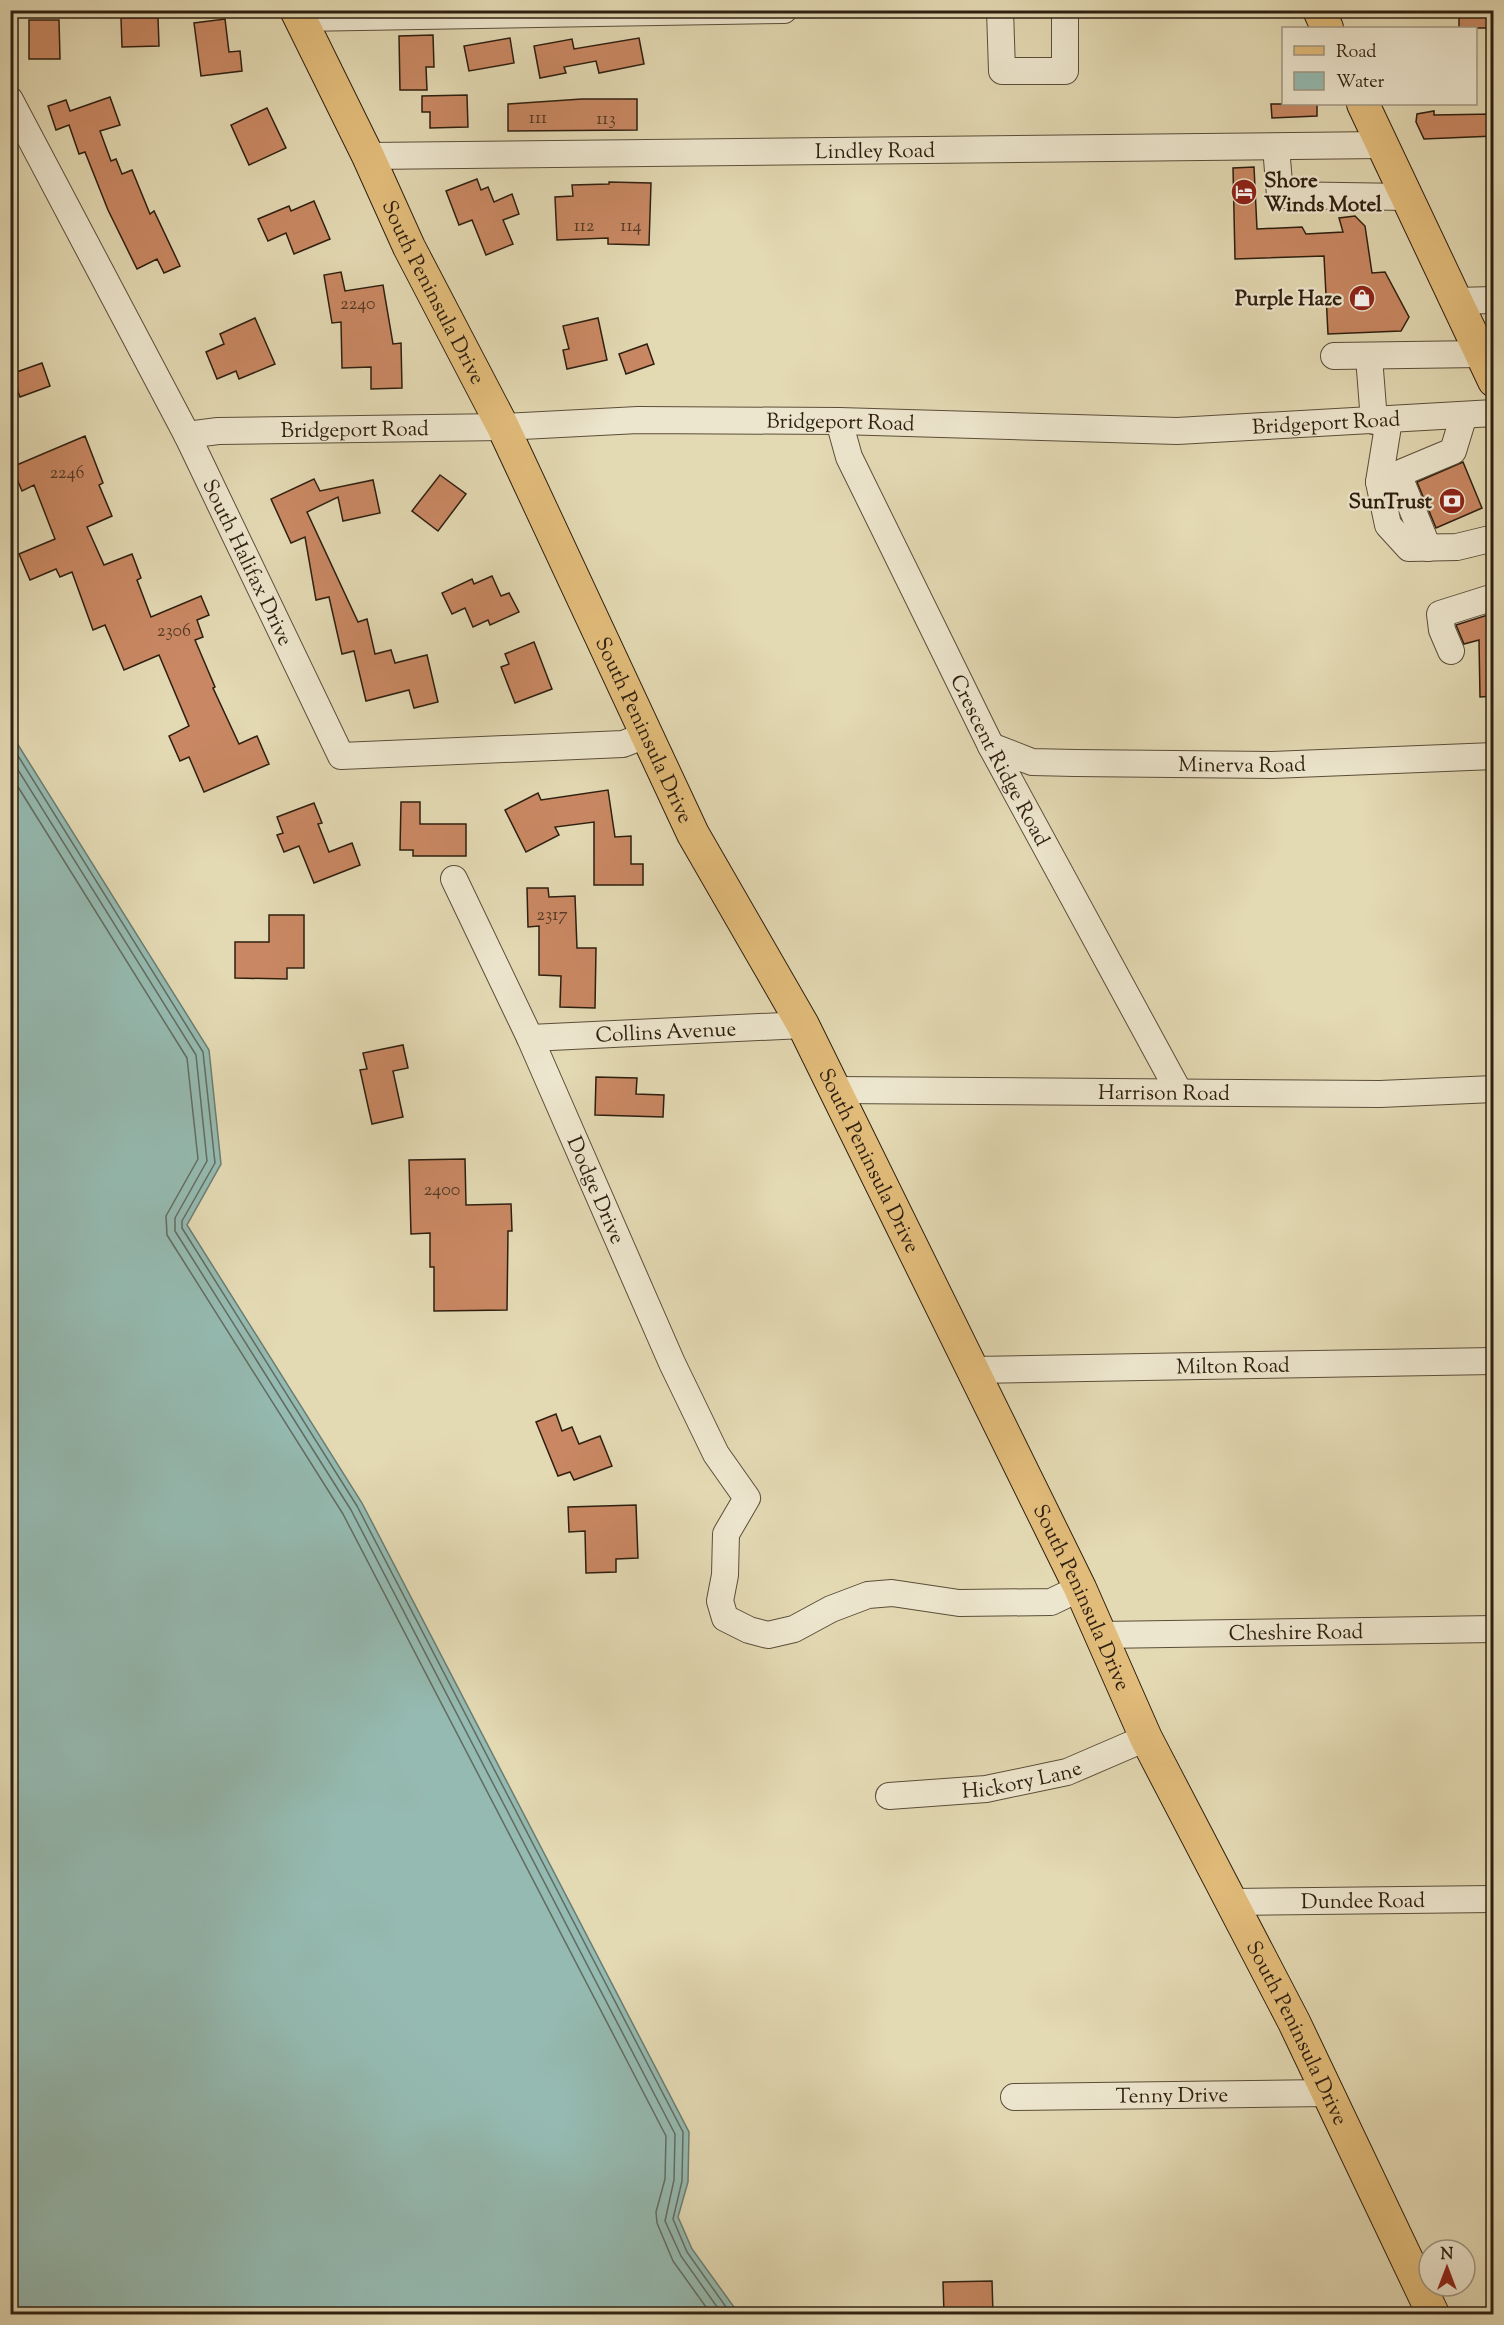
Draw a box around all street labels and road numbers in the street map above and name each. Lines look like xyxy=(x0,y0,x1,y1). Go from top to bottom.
street label: Lindley Road xyxy=(815,137,935,168)
street label: South Peninsula Drive xyxy=(373,196,491,390)
street label: Bridgeport Road xyxy=(1251,405,1401,444)
street label: Bridgeport Road xyxy=(766,408,915,440)
street label: Bridgeport Road xyxy=(280,415,429,447)
street label: South Halifax Drive xyxy=(193,475,299,652)
street label: South Peninsula Drive xyxy=(586,633,699,829)
street label: Crescent Ridge Road xyxy=(941,670,1056,852)
street label: Minerva Road xyxy=(1178,751,1307,782)
street label: Collins Avenue xyxy=(595,1015,737,1052)
street label: South Peninsula Drive xyxy=(810,1064,926,1259)
street label: Harrison Road xyxy=(1098,1079,1230,1110)
street label: Dodge Drive xyxy=(558,1132,631,1249)
street label: Milton Road xyxy=(1176,1352,1290,1383)
street label: South Peninsula Drive xyxy=(1024,1500,1136,1696)
street label: Cheshire Road xyxy=(1228,1618,1364,1650)
street label: Hickory Lane xyxy=(961,1754,1087,1808)
street label: Dundee Road xyxy=(1301,1887,1425,1918)
street label: South Peninsula Drive xyxy=(1237,1936,1354,2131)
street label: Tenny Drive xyxy=(1116,2081,1228,2113)

